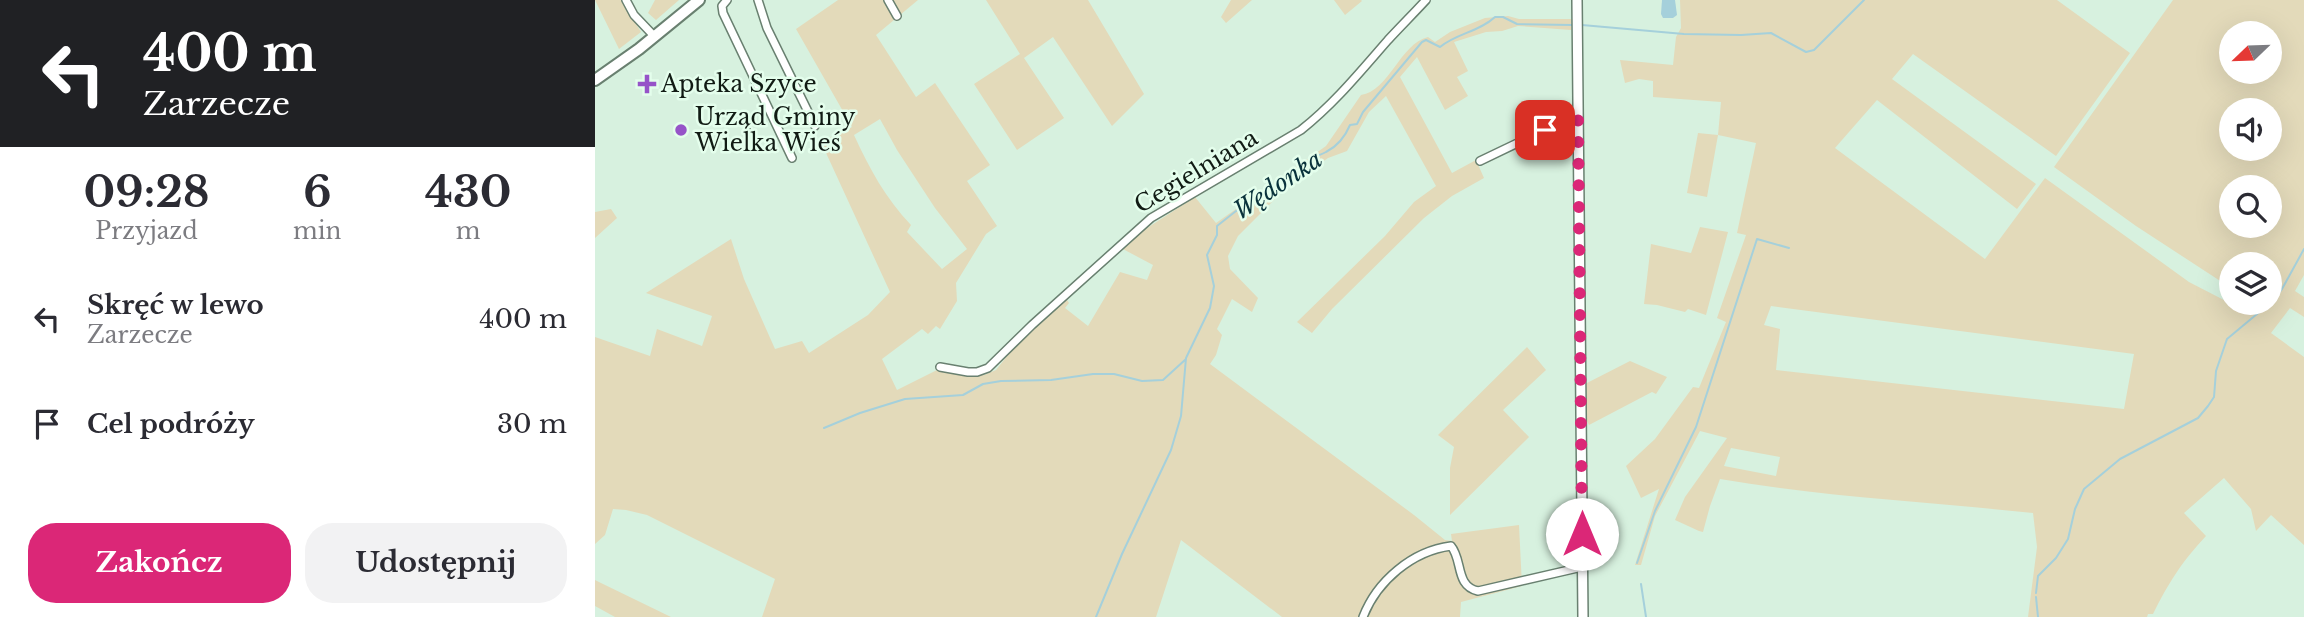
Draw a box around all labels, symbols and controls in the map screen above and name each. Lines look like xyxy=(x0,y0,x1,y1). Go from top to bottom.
north arrow xyxy=(2219,21,2282,84)
map controls xyxy=(2219,21,2282,315)
text: 400 m xyxy=(143,23,317,84)
icon: left xyxy=(28,28,119,119)
place label: Apteka Szyce xyxy=(660,70,817,98)
marker: Apteka Szyce xyxy=(639,76,655,92)
text: Zarzecze xyxy=(143,84,290,124)
button: sound xyxy=(2219,98,2282,161)
pin xyxy=(1515,100,1575,160)
place label: Urząd Gminy Wielka Wieś xyxy=(694,103,856,157)
icon: arrive xyxy=(1526,111,1564,149)
marker: Urząd Gminy Wielka Wieś xyxy=(673,122,689,138)
street label: Cegielniana xyxy=(1129,123,1263,219)
water label: Wędonka xyxy=(1228,144,1328,225)
text: 09:28 xyxy=(84,166,210,218)
text: 6 xyxy=(303,166,331,218)
text: 430 xyxy=(425,166,511,218)
button: search xyxy=(2219,175,2282,238)
text: Przyjazd xyxy=(95,217,198,245)
text: min xyxy=(293,217,341,245)
text: m xyxy=(456,217,481,245)
button: layers xyxy=(2219,252,2282,315)
text: Skręć w lewo xyxy=(87,289,264,321)
icon: left xyxy=(28,300,66,338)
text: 400 m xyxy=(479,303,567,335)
text: Zarzecze xyxy=(87,321,193,349)
icon: arrive xyxy=(28,405,66,443)
text: Cel podróży xyxy=(87,408,255,440)
text: 30 m xyxy=(497,408,567,440)
position arrow xyxy=(1545,497,1619,571)
button: Zakończ xyxy=(28,523,291,603)
button: Udostępnij xyxy=(305,523,567,603)

